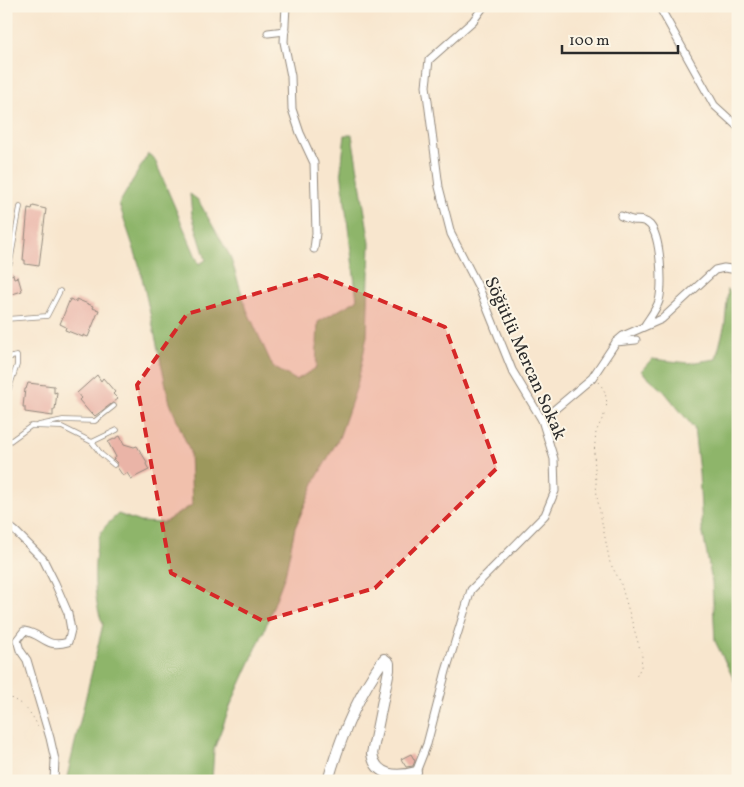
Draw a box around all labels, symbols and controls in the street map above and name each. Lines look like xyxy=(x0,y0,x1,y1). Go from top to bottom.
scale bar xyxy=(562,22,678,54)
text: 100 m xyxy=(569,31,609,52)
street label: Söğütlü Mercan Sokak xyxy=(477,273,572,444)

